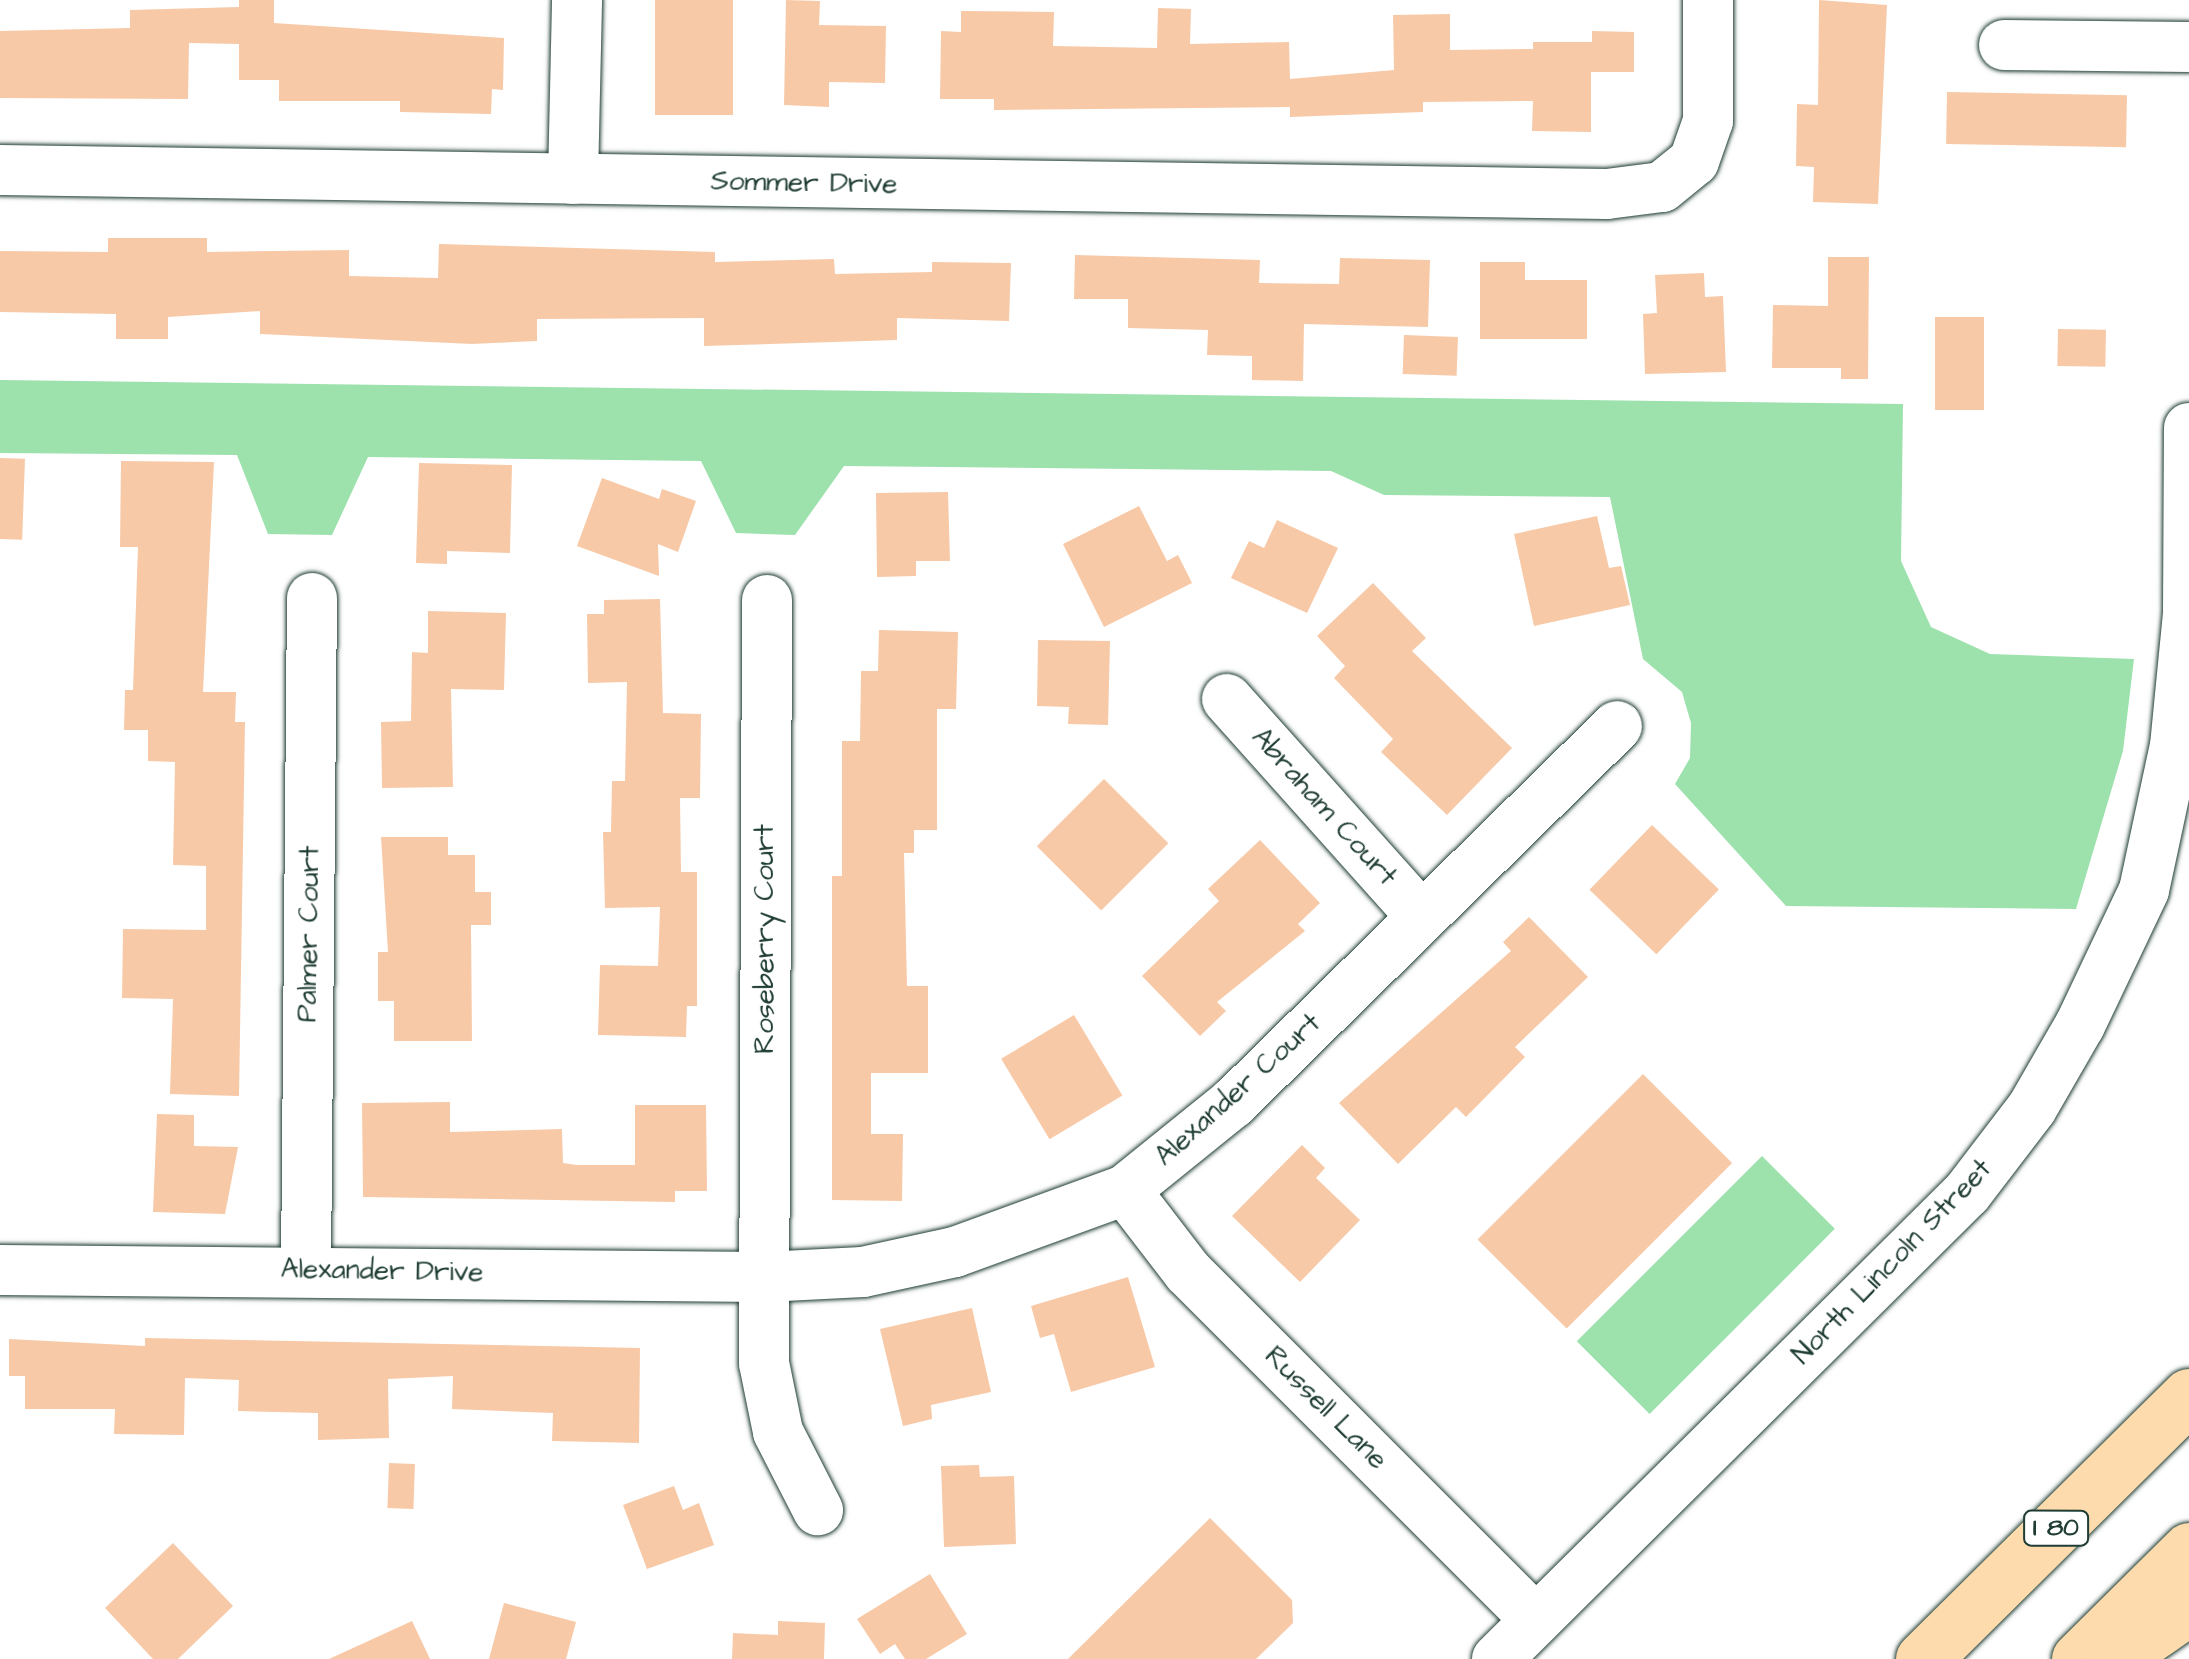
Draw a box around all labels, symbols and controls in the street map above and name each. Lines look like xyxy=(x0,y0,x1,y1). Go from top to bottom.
street label: Sommer Drive xyxy=(710,165,898,201)
street label: Abraham Court xyxy=(1244,721,1404,893)
street label: Roseberry Court xyxy=(748,824,782,1054)
street label: Palmer Court xyxy=(291,845,327,1023)
street label: Alexander Court xyxy=(1148,1007,1328,1173)
street label: North Lincoln Street xyxy=(1785,1152,1999,1372)
street label: Alexander Drive xyxy=(280,1252,484,1290)
street label: Russell Lane xyxy=(1257,1339,1395,1477)
road number: I 80 xyxy=(2021,1508,2091,1548)

